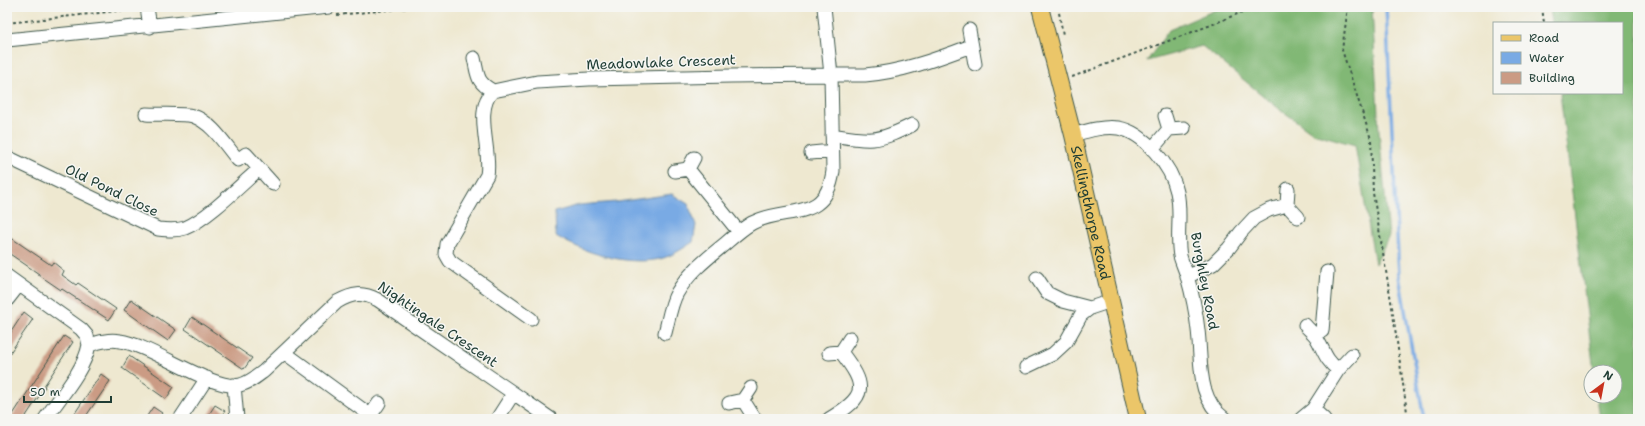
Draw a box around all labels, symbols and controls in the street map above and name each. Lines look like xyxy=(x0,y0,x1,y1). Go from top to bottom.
legend xyxy=(1493,22,1623,94)
text: Road xyxy=(1529,30,1560,46)
street label: Meadowlake Crescent xyxy=(586,50,736,74)
text: Water xyxy=(1529,50,1565,66)
text: Building xyxy=(1529,70,1575,86)
street label: Skellingthorpe Road xyxy=(1067,144,1115,282)
street label: Old Pond Close xyxy=(62,160,162,220)
street label: Burghley Road xyxy=(1187,231,1223,332)
street label: Nightingale Crescent xyxy=(374,277,502,371)
north arrow xyxy=(1583,364,1623,404)
text: N xyxy=(1600,367,1616,385)
scale bar xyxy=(24,378,111,404)
text: 50 m xyxy=(30,384,60,400)

